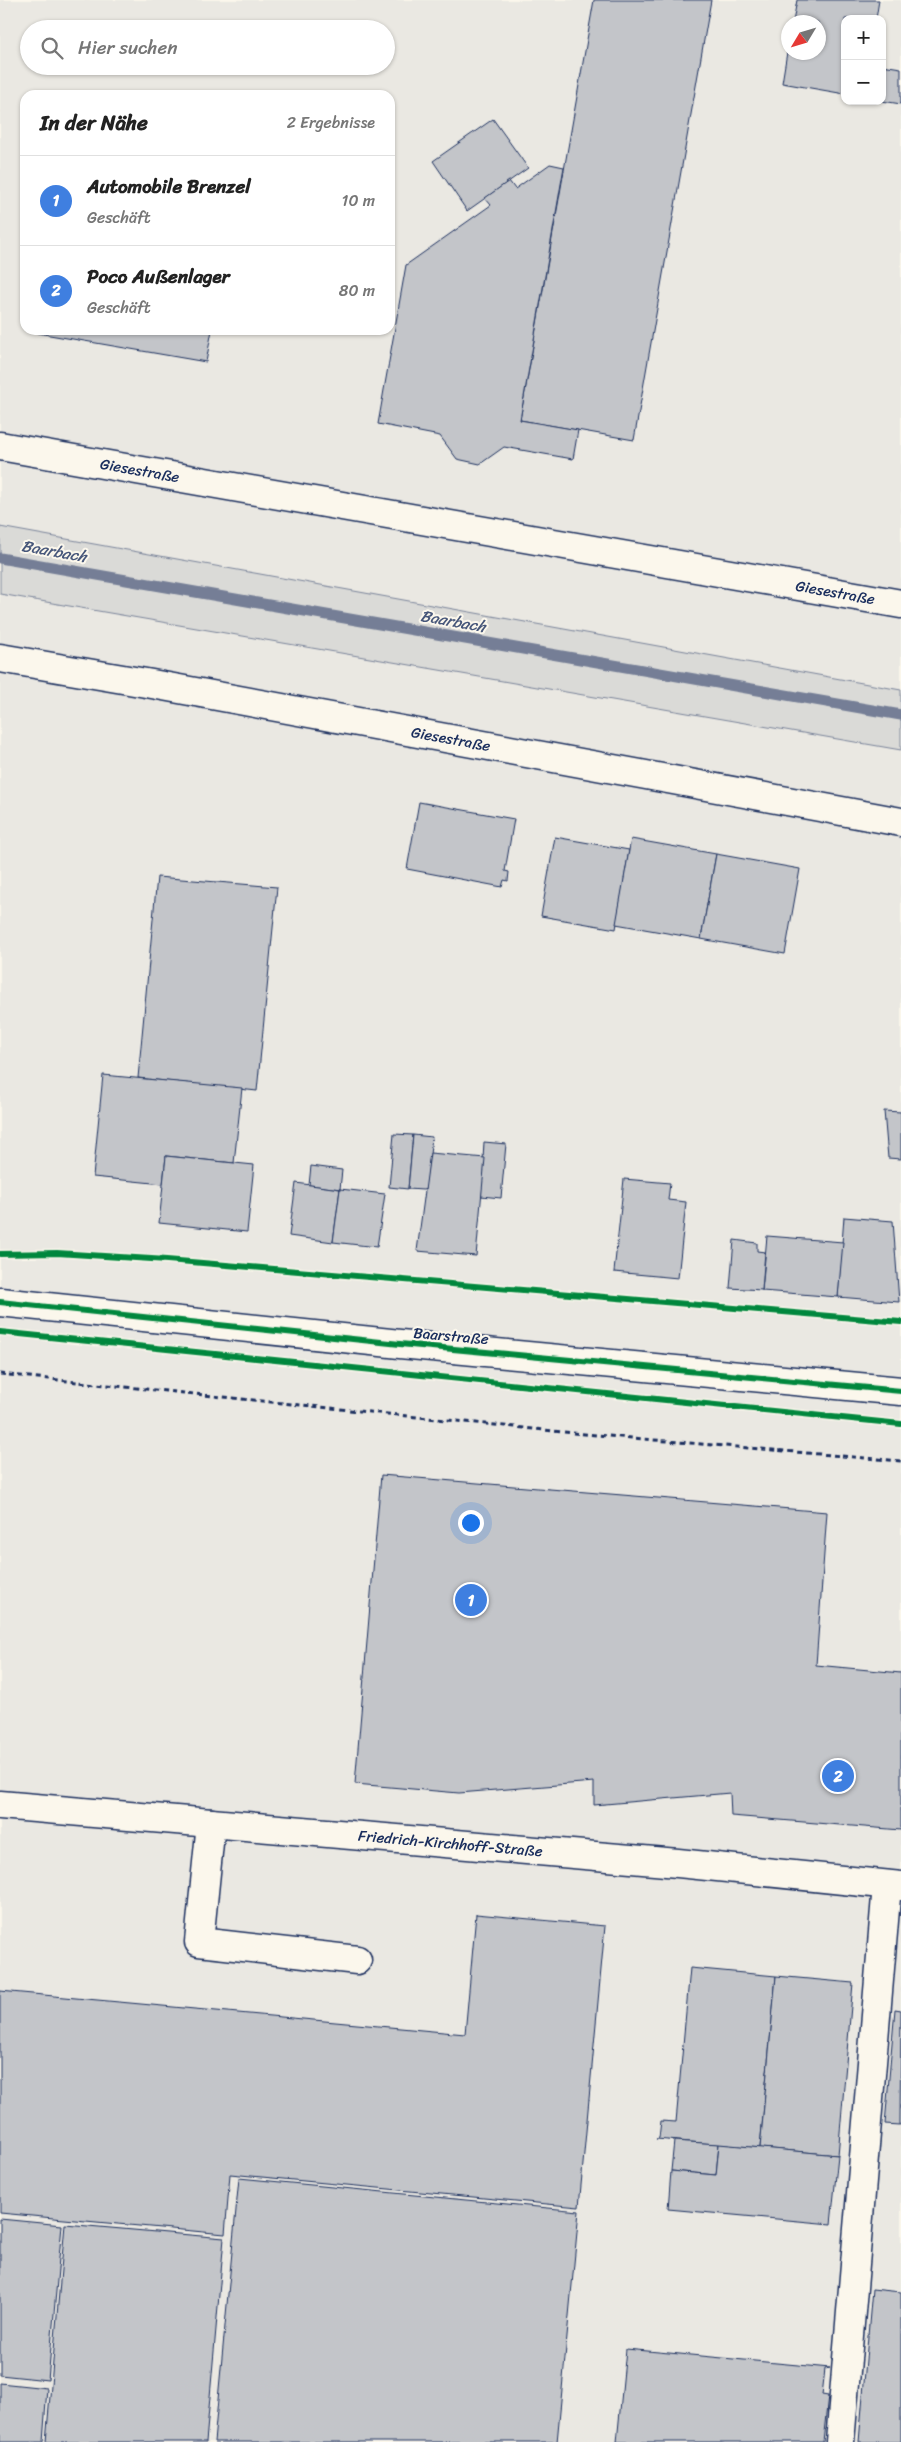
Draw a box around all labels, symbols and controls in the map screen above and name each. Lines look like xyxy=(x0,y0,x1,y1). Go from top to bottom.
north arrow xyxy=(781,15,826,60)
map controls xyxy=(841,15,886,105)
button: + xyxy=(841,15,886,60)
search box xyxy=(20,20,395,75)
text: Hier suchen xyxy=(78,31,178,64)
icon: search xyxy=(38,34,66,62)
button: − xyxy=(841,60,886,105)
text: In der Nähe xyxy=(40,104,148,142)
text: 2 Ergebnisse xyxy=(287,108,375,137)
text: Automobile Brenzel xyxy=(87,170,251,203)
text: 1 xyxy=(53,186,59,215)
text: 10 m xyxy=(342,186,375,215)
text: Geschäft xyxy=(87,203,150,232)
text: Poco Außenlager xyxy=(87,260,230,293)
text: 2 xyxy=(51,276,61,305)
text: 80 m xyxy=(339,276,375,305)
text: Geschäft xyxy=(87,293,150,322)
street label: Giesestraße xyxy=(98,451,182,490)
water label: Baarbach xyxy=(19,531,90,571)
street label: Giesestraße xyxy=(794,573,877,612)
water label: Baarbach xyxy=(418,601,489,641)
street label: Giesestraße xyxy=(409,719,493,759)
street label: Baarstraße xyxy=(412,1320,490,1352)
your location xyxy=(458,1510,484,1536)
pin: 1 xyxy=(455,1581,487,1619)
pin: 2 xyxy=(822,1757,854,1795)
street label: Friedrich-Kirchhoff-Straße xyxy=(357,1823,544,1864)

